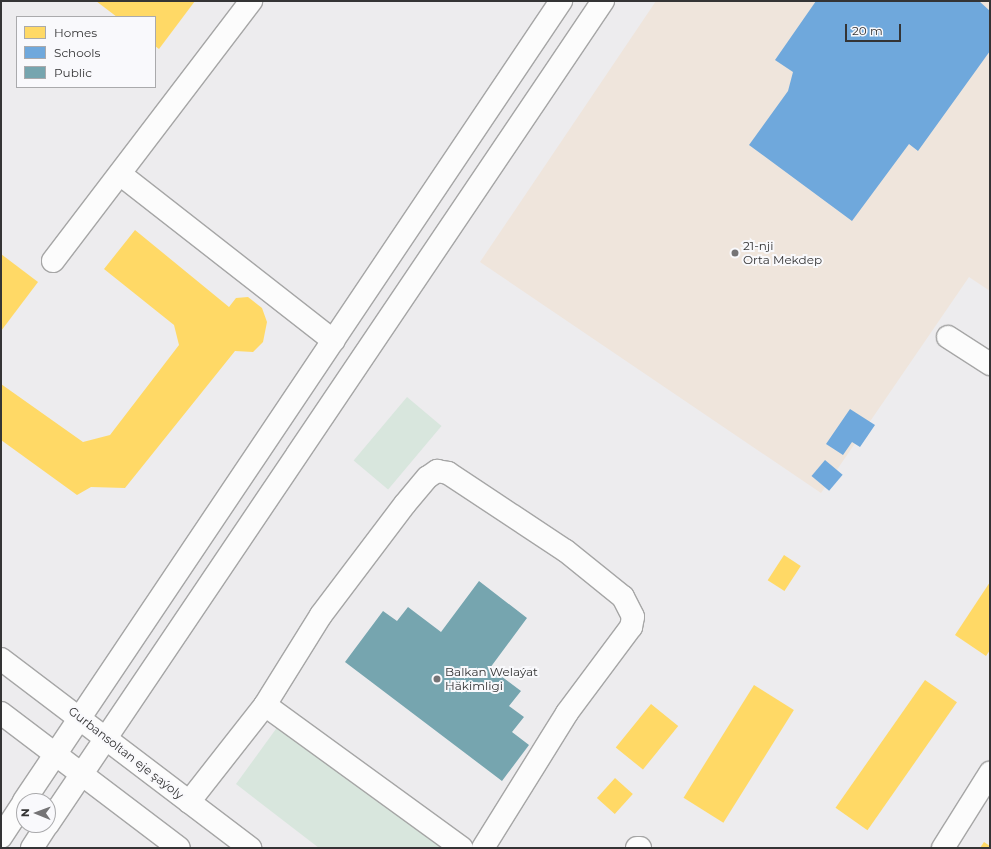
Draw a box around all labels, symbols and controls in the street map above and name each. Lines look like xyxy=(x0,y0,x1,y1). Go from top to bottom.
legend xyxy=(16,16,156,88)
scale bar xyxy=(847,16,903,42)
text: 20 m xyxy=(852,23,883,38)
text: Homes xyxy=(54,25,97,40)
text: Schools xyxy=(54,45,100,60)
text: Public xyxy=(54,65,92,80)
place label: 21-nji Orta Mekdep xyxy=(743,239,822,267)
marker: 21-nji Orta Mekdep xyxy=(730,248,740,258)
place label: Balkan Welaýat Häkimligi xyxy=(445,665,538,693)
marker: Balkan Welaýat Häkimligi xyxy=(432,674,442,684)
street label: Gurbansoltan eje şaýoly xyxy=(66,704,186,802)
north arrow xyxy=(16,793,56,833)
text: N xyxy=(18,808,32,817)

